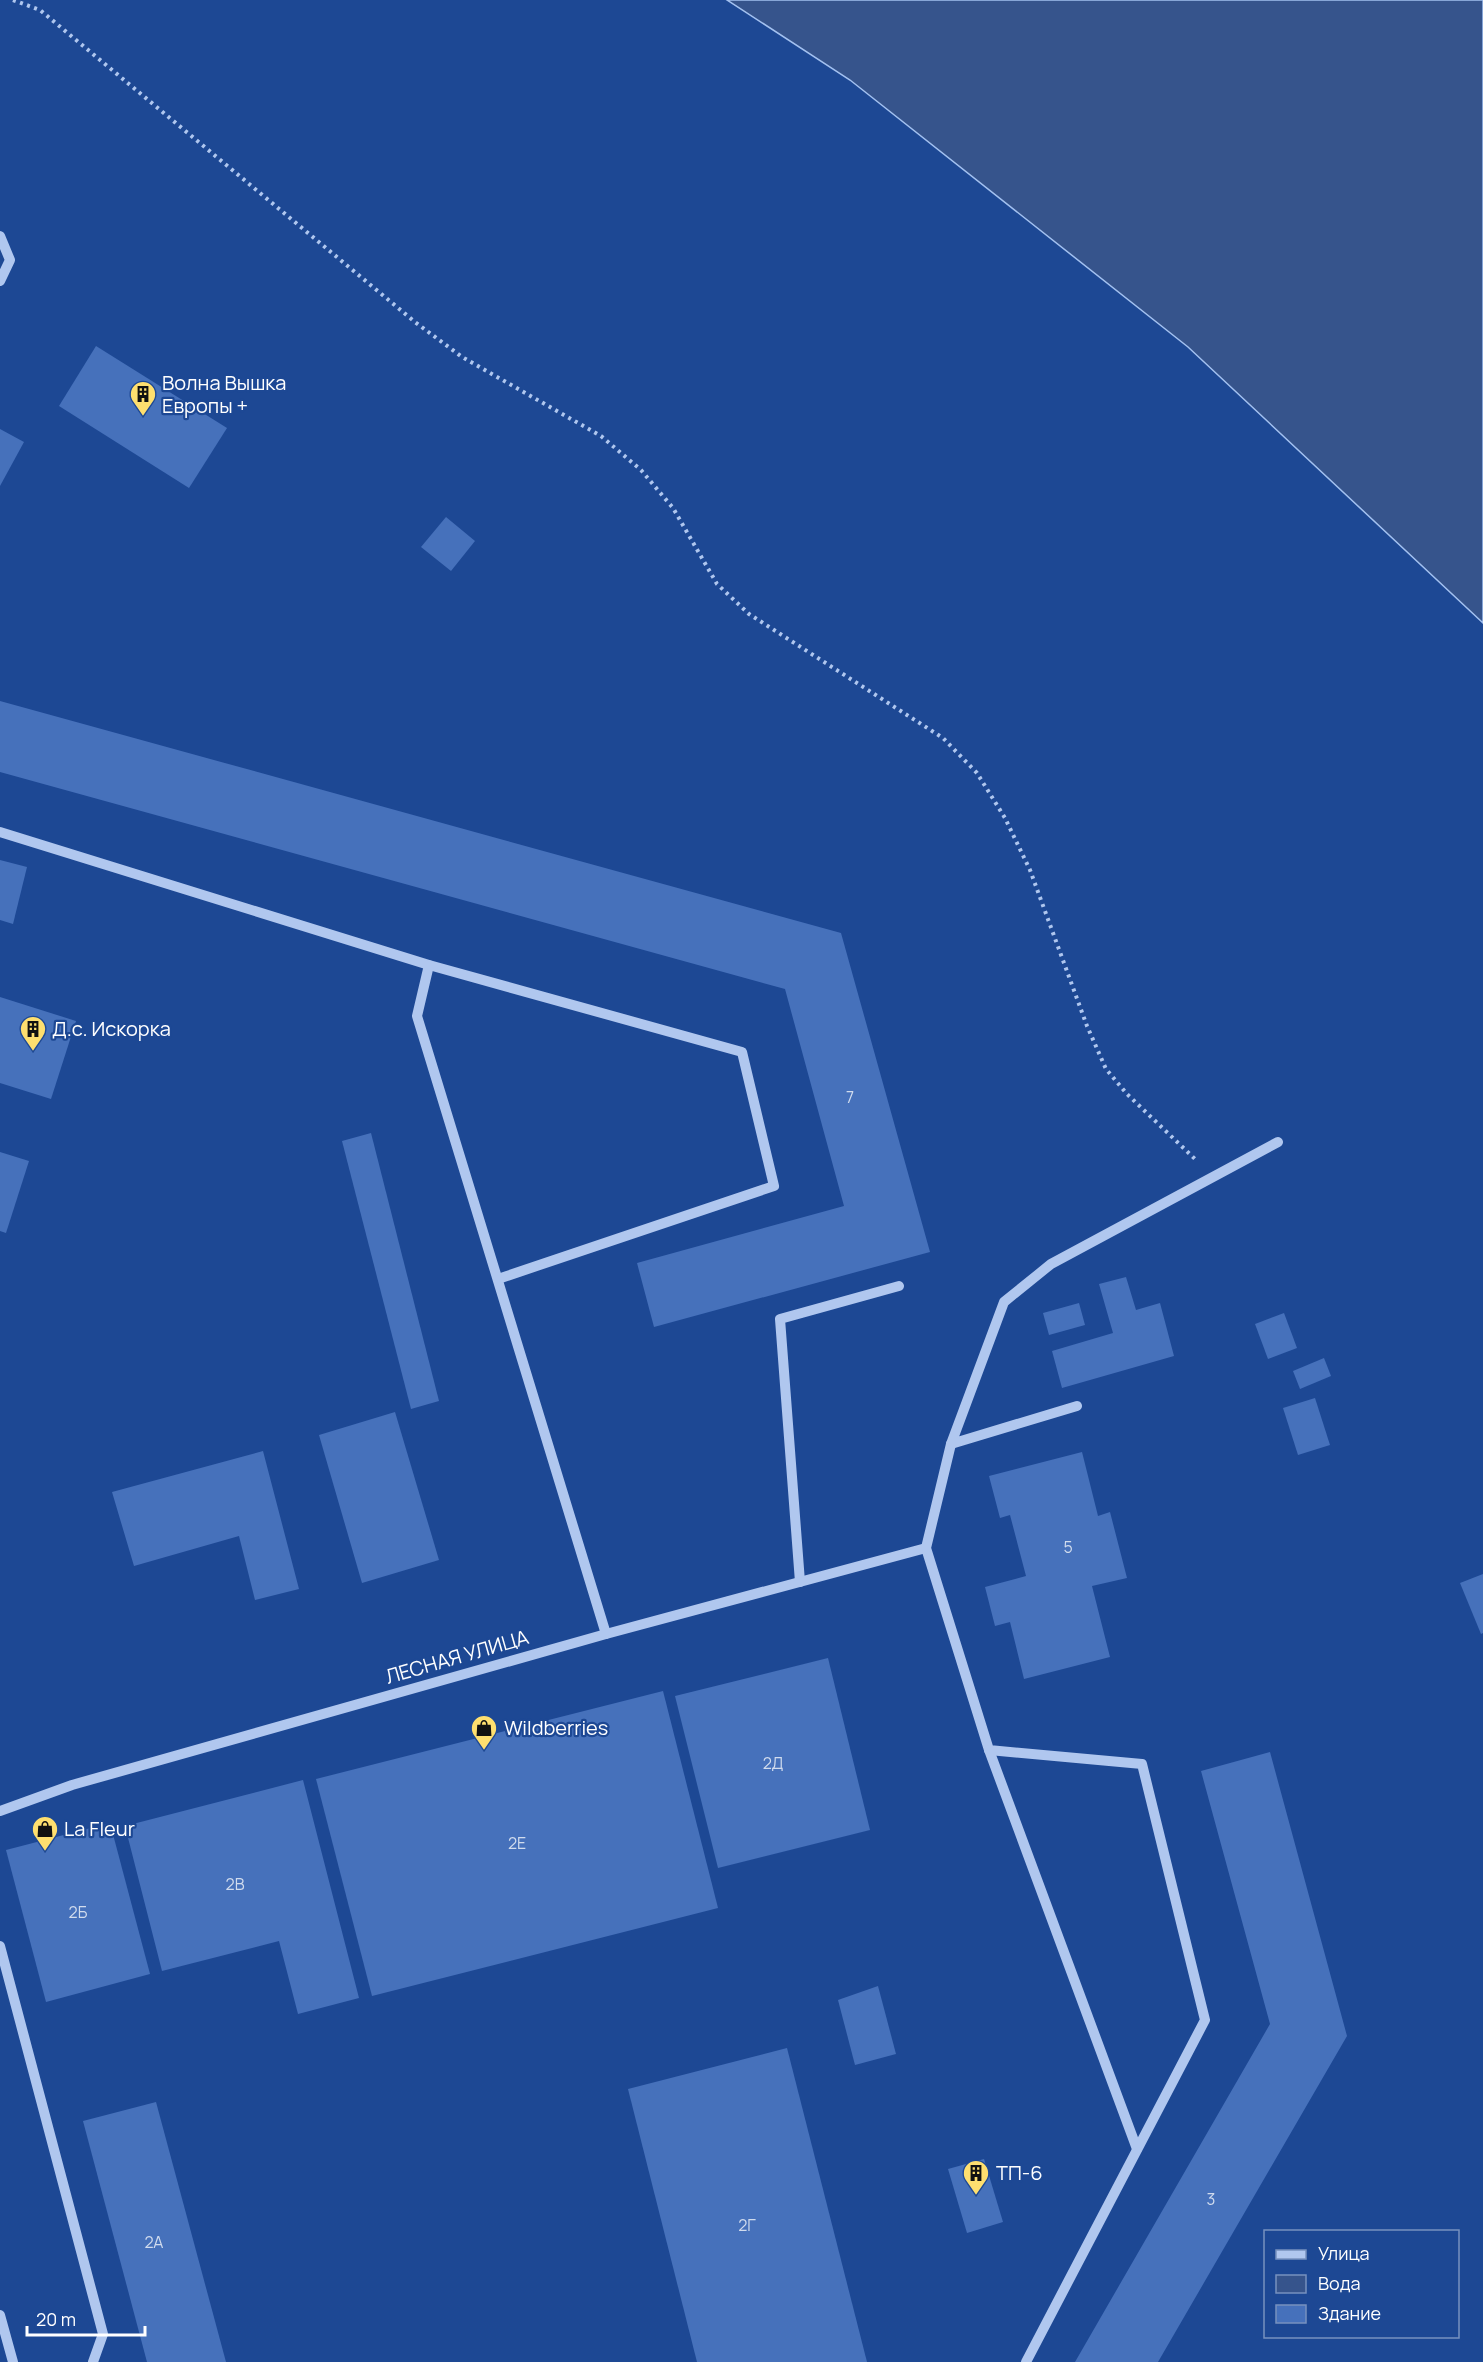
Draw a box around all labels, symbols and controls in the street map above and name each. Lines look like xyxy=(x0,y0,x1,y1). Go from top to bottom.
place label: Волна Вышка Европы + xyxy=(162,369,286,419)
building icon: Волна Вышка Европы + xyxy=(128,379,158,417)
building icon: Д.с. Искорка xyxy=(18,1014,48,1052)
place label: Д.с. Искорка xyxy=(52,1015,171,1042)
house number: 7 xyxy=(846,1086,854,1108)
house number: 5 xyxy=(1063,1536,1073,1558)
street label: ЛЕСНАЯ УЛИЦА xyxy=(382,1623,532,1690)
shop icon: Wildberries xyxy=(469,1713,499,1751)
place label: Wildberries xyxy=(504,1714,608,1741)
house number: 2Д xyxy=(763,1752,783,1774)
shop icon: La Fleur xyxy=(30,1814,60,1852)
place label: La Fleur xyxy=(64,1815,135,1842)
house number: 2Е xyxy=(508,1832,526,1854)
house number: 2В xyxy=(226,1873,245,1895)
house number: 2Б xyxy=(69,1901,88,1923)
building icon: ТП-6 xyxy=(961,2158,991,2196)
place label: ТП-6 xyxy=(996,2159,1043,2186)
house number: 3 xyxy=(1207,2188,1215,2210)
house number: 2Г xyxy=(738,2214,756,2236)
legend xyxy=(1264,2230,1459,2338)
house number: 2А xyxy=(145,2231,163,2253)
text: Улица xyxy=(1318,2241,1370,2265)
text: Вода xyxy=(1318,2271,1360,2295)
scale bar xyxy=(27,2299,146,2337)
text: Здание xyxy=(1318,2301,1381,2325)
text: 20 m xyxy=(36,2307,76,2331)

